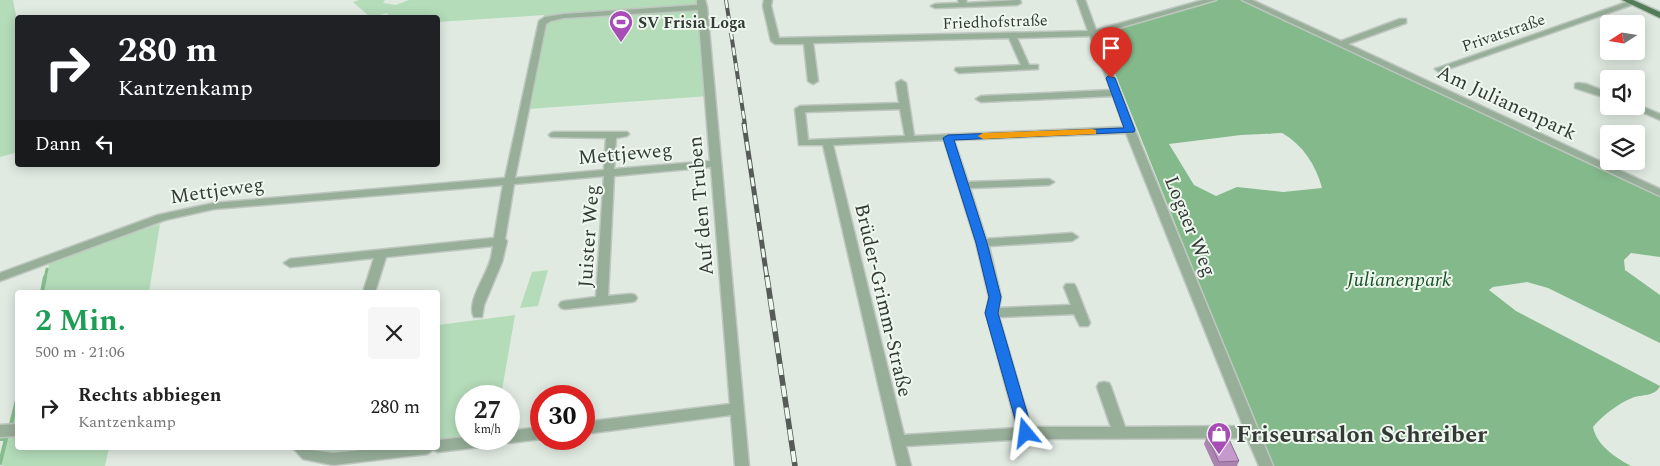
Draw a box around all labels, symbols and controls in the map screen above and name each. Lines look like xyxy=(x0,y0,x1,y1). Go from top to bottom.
street label: Privatstraße xyxy=(1458,7,1548,58)
street label: Friedhofstraße xyxy=(942,8,1048,36)
sports icon: SV Frisia Loga xyxy=(608,9,634,43)
place label: SV Frisia Loga xyxy=(638,11,747,35)
north arrow xyxy=(1600,15,1645,60)
map controls xyxy=(1600,15,1645,170)
text: 280 m xyxy=(118,24,217,77)
pin xyxy=(1090,27,1132,78)
icon: arrive xyxy=(1097,34,1125,62)
icon: right xyxy=(35,35,100,100)
street label: Am Julianenpark xyxy=(1432,57,1581,148)
button: sound xyxy=(1600,70,1645,115)
text: Kantzenkamp xyxy=(118,72,253,105)
button: layers xyxy=(1600,125,1645,170)
text: Dann xyxy=(35,130,81,159)
icon: left xyxy=(91,130,119,158)
street label: Mettjeweg xyxy=(577,135,674,173)
street label: Auf den Truben xyxy=(680,135,722,277)
street label: Mettjeweg xyxy=(168,170,266,212)
street label: Logaer Weg xyxy=(1156,171,1224,281)
street label: Juister Weg xyxy=(570,184,608,289)
street label: Brüder-Grimm-Straße xyxy=(846,201,920,400)
park label: Julianenpark xyxy=(1345,265,1452,295)
text: 2 Min. xyxy=(35,298,126,344)
button: close xyxy=(368,307,420,359)
text: 500 m · 21:06 xyxy=(35,340,125,364)
text: Rechts abbiegen xyxy=(78,381,222,410)
speed limit sign: 30 xyxy=(530,385,595,450)
text: 27 xyxy=(473,392,502,430)
text: 280 m xyxy=(370,393,420,422)
icon: right xyxy=(35,394,63,422)
position arrow xyxy=(999,406,1051,458)
text: Kantzenkamp xyxy=(78,410,176,434)
place label: Friseursalon Schreiber xyxy=(1236,417,1488,453)
text: km/h xyxy=(474,420,501,439)
shop icon: Friseursalon Schreiber xyxy=(1206,421,1232,455)

